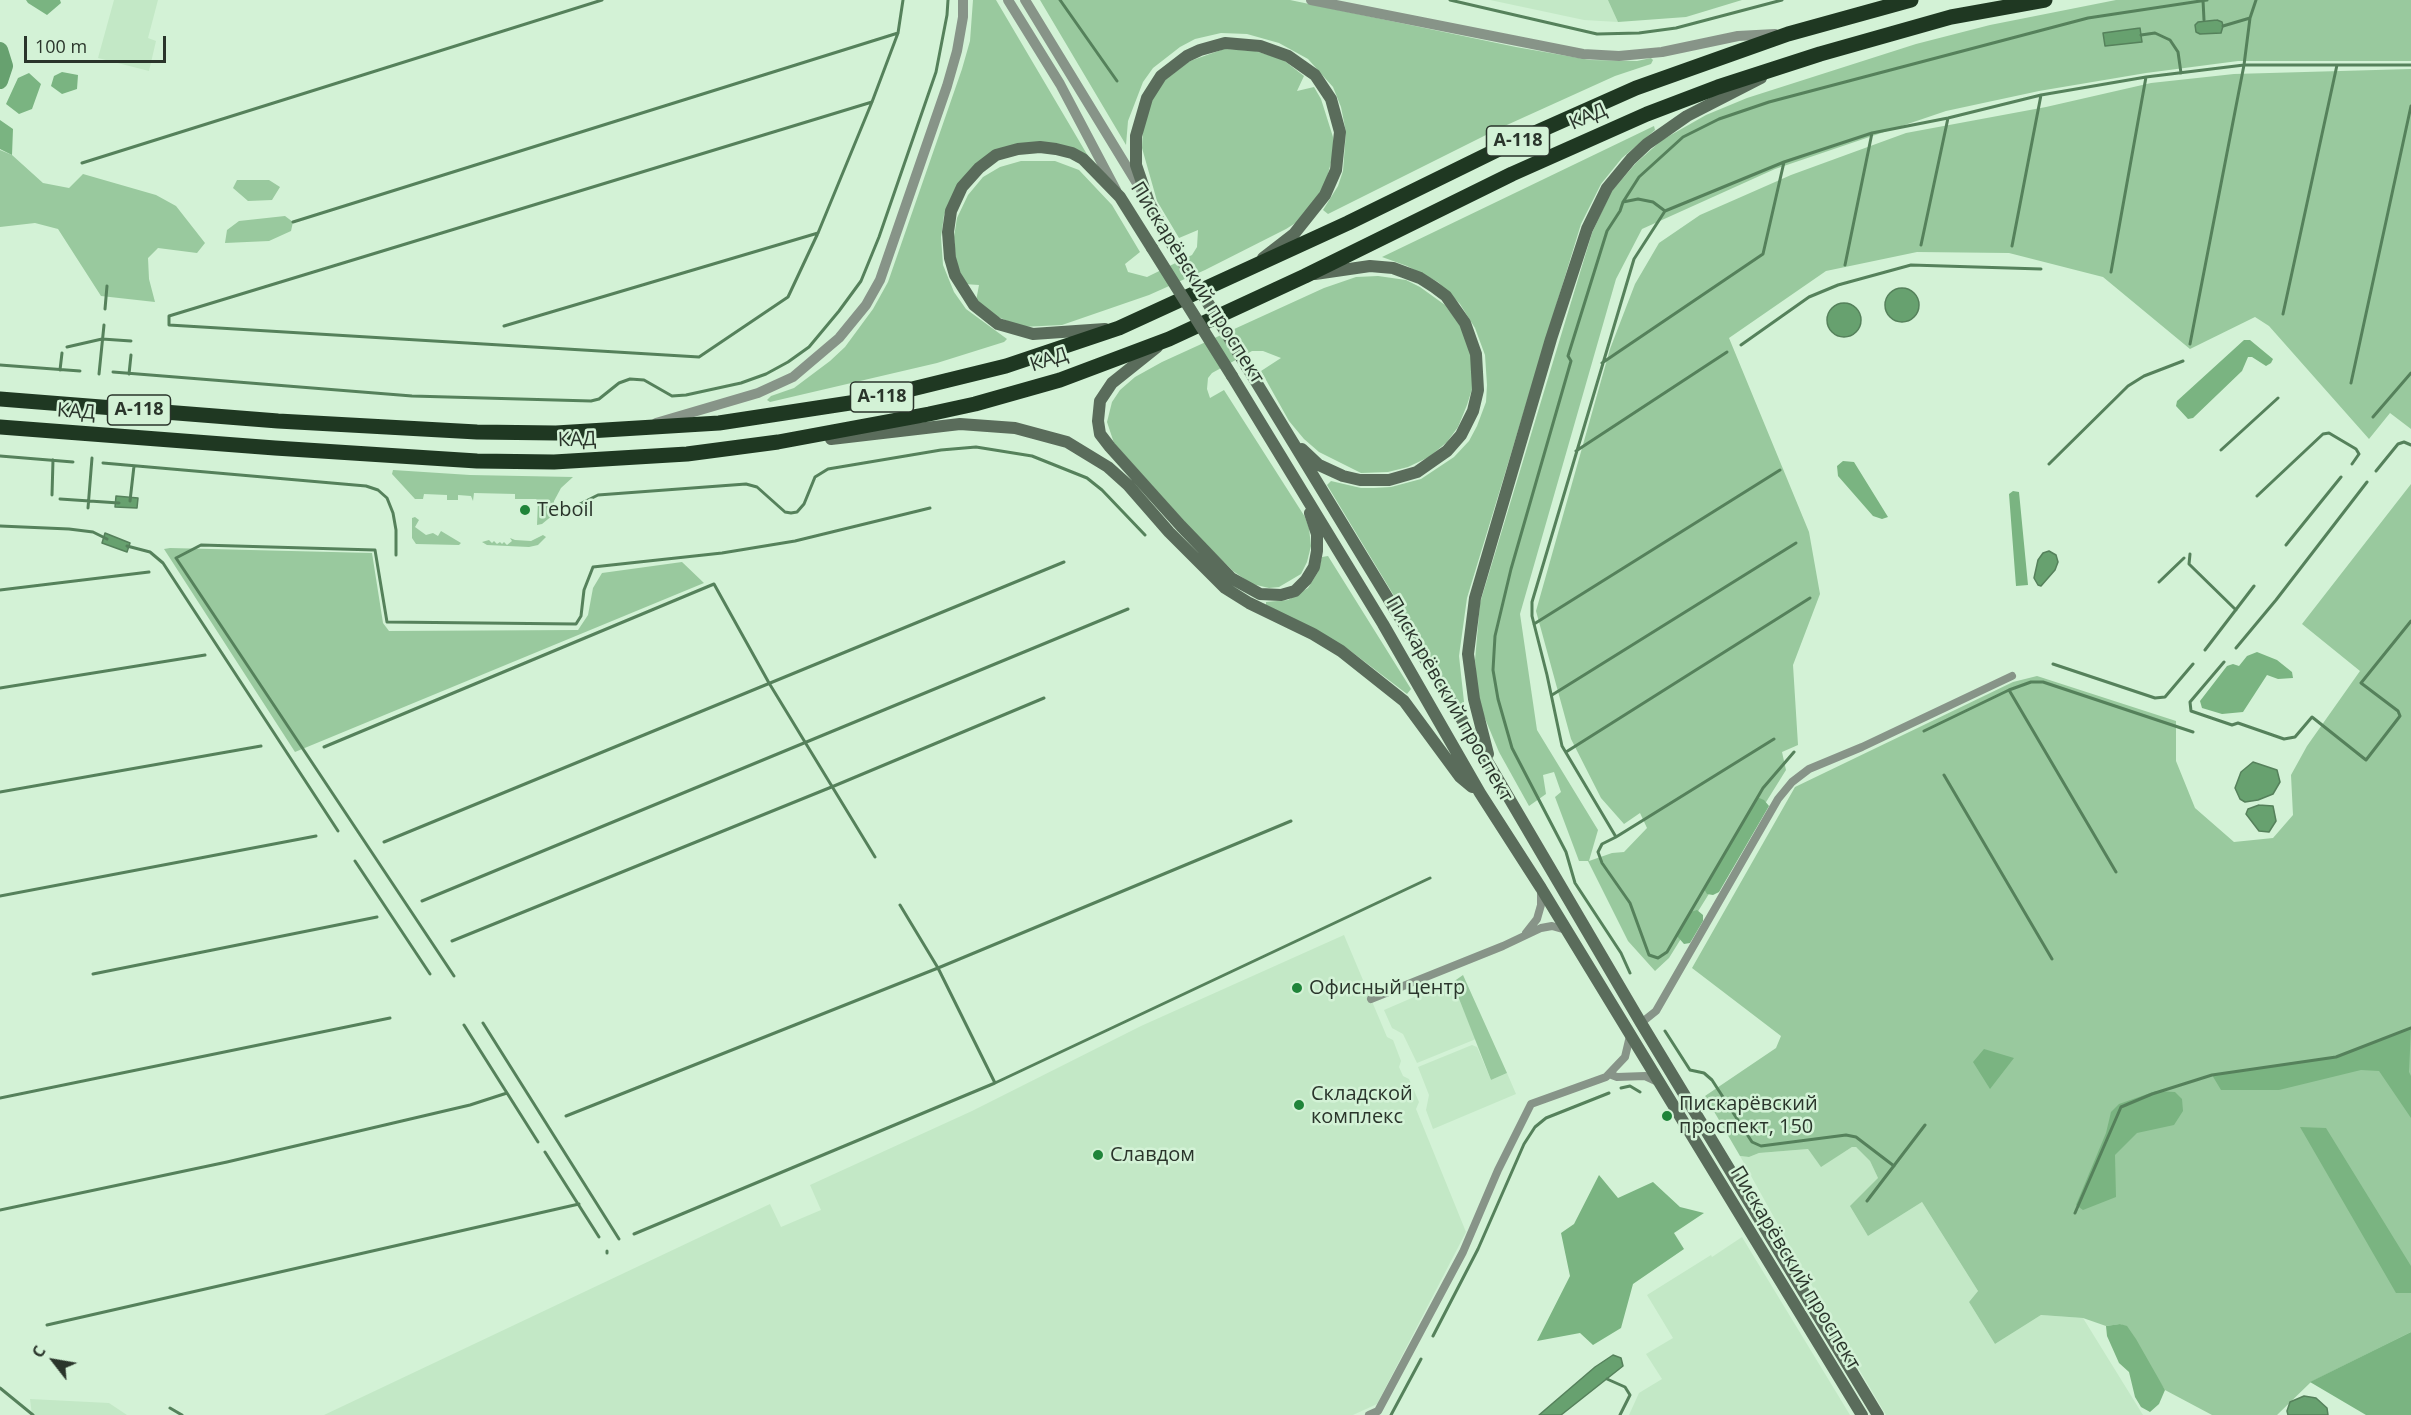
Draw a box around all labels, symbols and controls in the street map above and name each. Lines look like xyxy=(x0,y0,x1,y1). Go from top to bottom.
scale bar xyxy=(27,24,170,62)
text: 100 m xyxy=(35,34,87,58)
street label: КАД xyxy=(1566,98,1610,136)
road number: А-118 xyxy=(1486,126,1550,156)
street label: Пискарёвский проспект xyxy=(1125,178,1269,388)
street label: КАД xyxy=(1027,343,1071,377)
road number: А-118 xyxy=(850,382,914,412)
road number: А-118 xyxy=(108,395,170,425)
street label: КАД xyxy=(56,399,96,425)
street label: КАД xyxy=(557,427,597,453)
place label: Teboil xyxy=(537,498,594,522)
marker: Teboil xyxy=(518,503,532,517)
street label: Пискарёвский проспект xyxy=(1380,592,1518,806)
place label: Офисный центр xyxy=(1309,976,1465,1000)
marker: Офисный центр xyxy=(1290,981,1304,995)
place label: Складской комплекс xyxy=(1311,1082,1413,1129)
place label: Пискарёвский проспект, 150 xyxy=(1679,1092,1818,1139)
marker: Складской комплекс xyxy=(1292,1098,1306,1112)
marker: Пискарёвский проспект, 150 xyxy=(1660,1109,1674,1123)
place label: Славдом xyxy=(1110,1143,1195,1167)
marker: Славдом xyxy=(1091,1148,1105,1162)
street label: Пискарёвский проспект xyxy=(1725,1162,1865,1374)
north arrow xyxy=(24,1331,84,1391)
text: С xyxy=(27,1342,51,1362)

